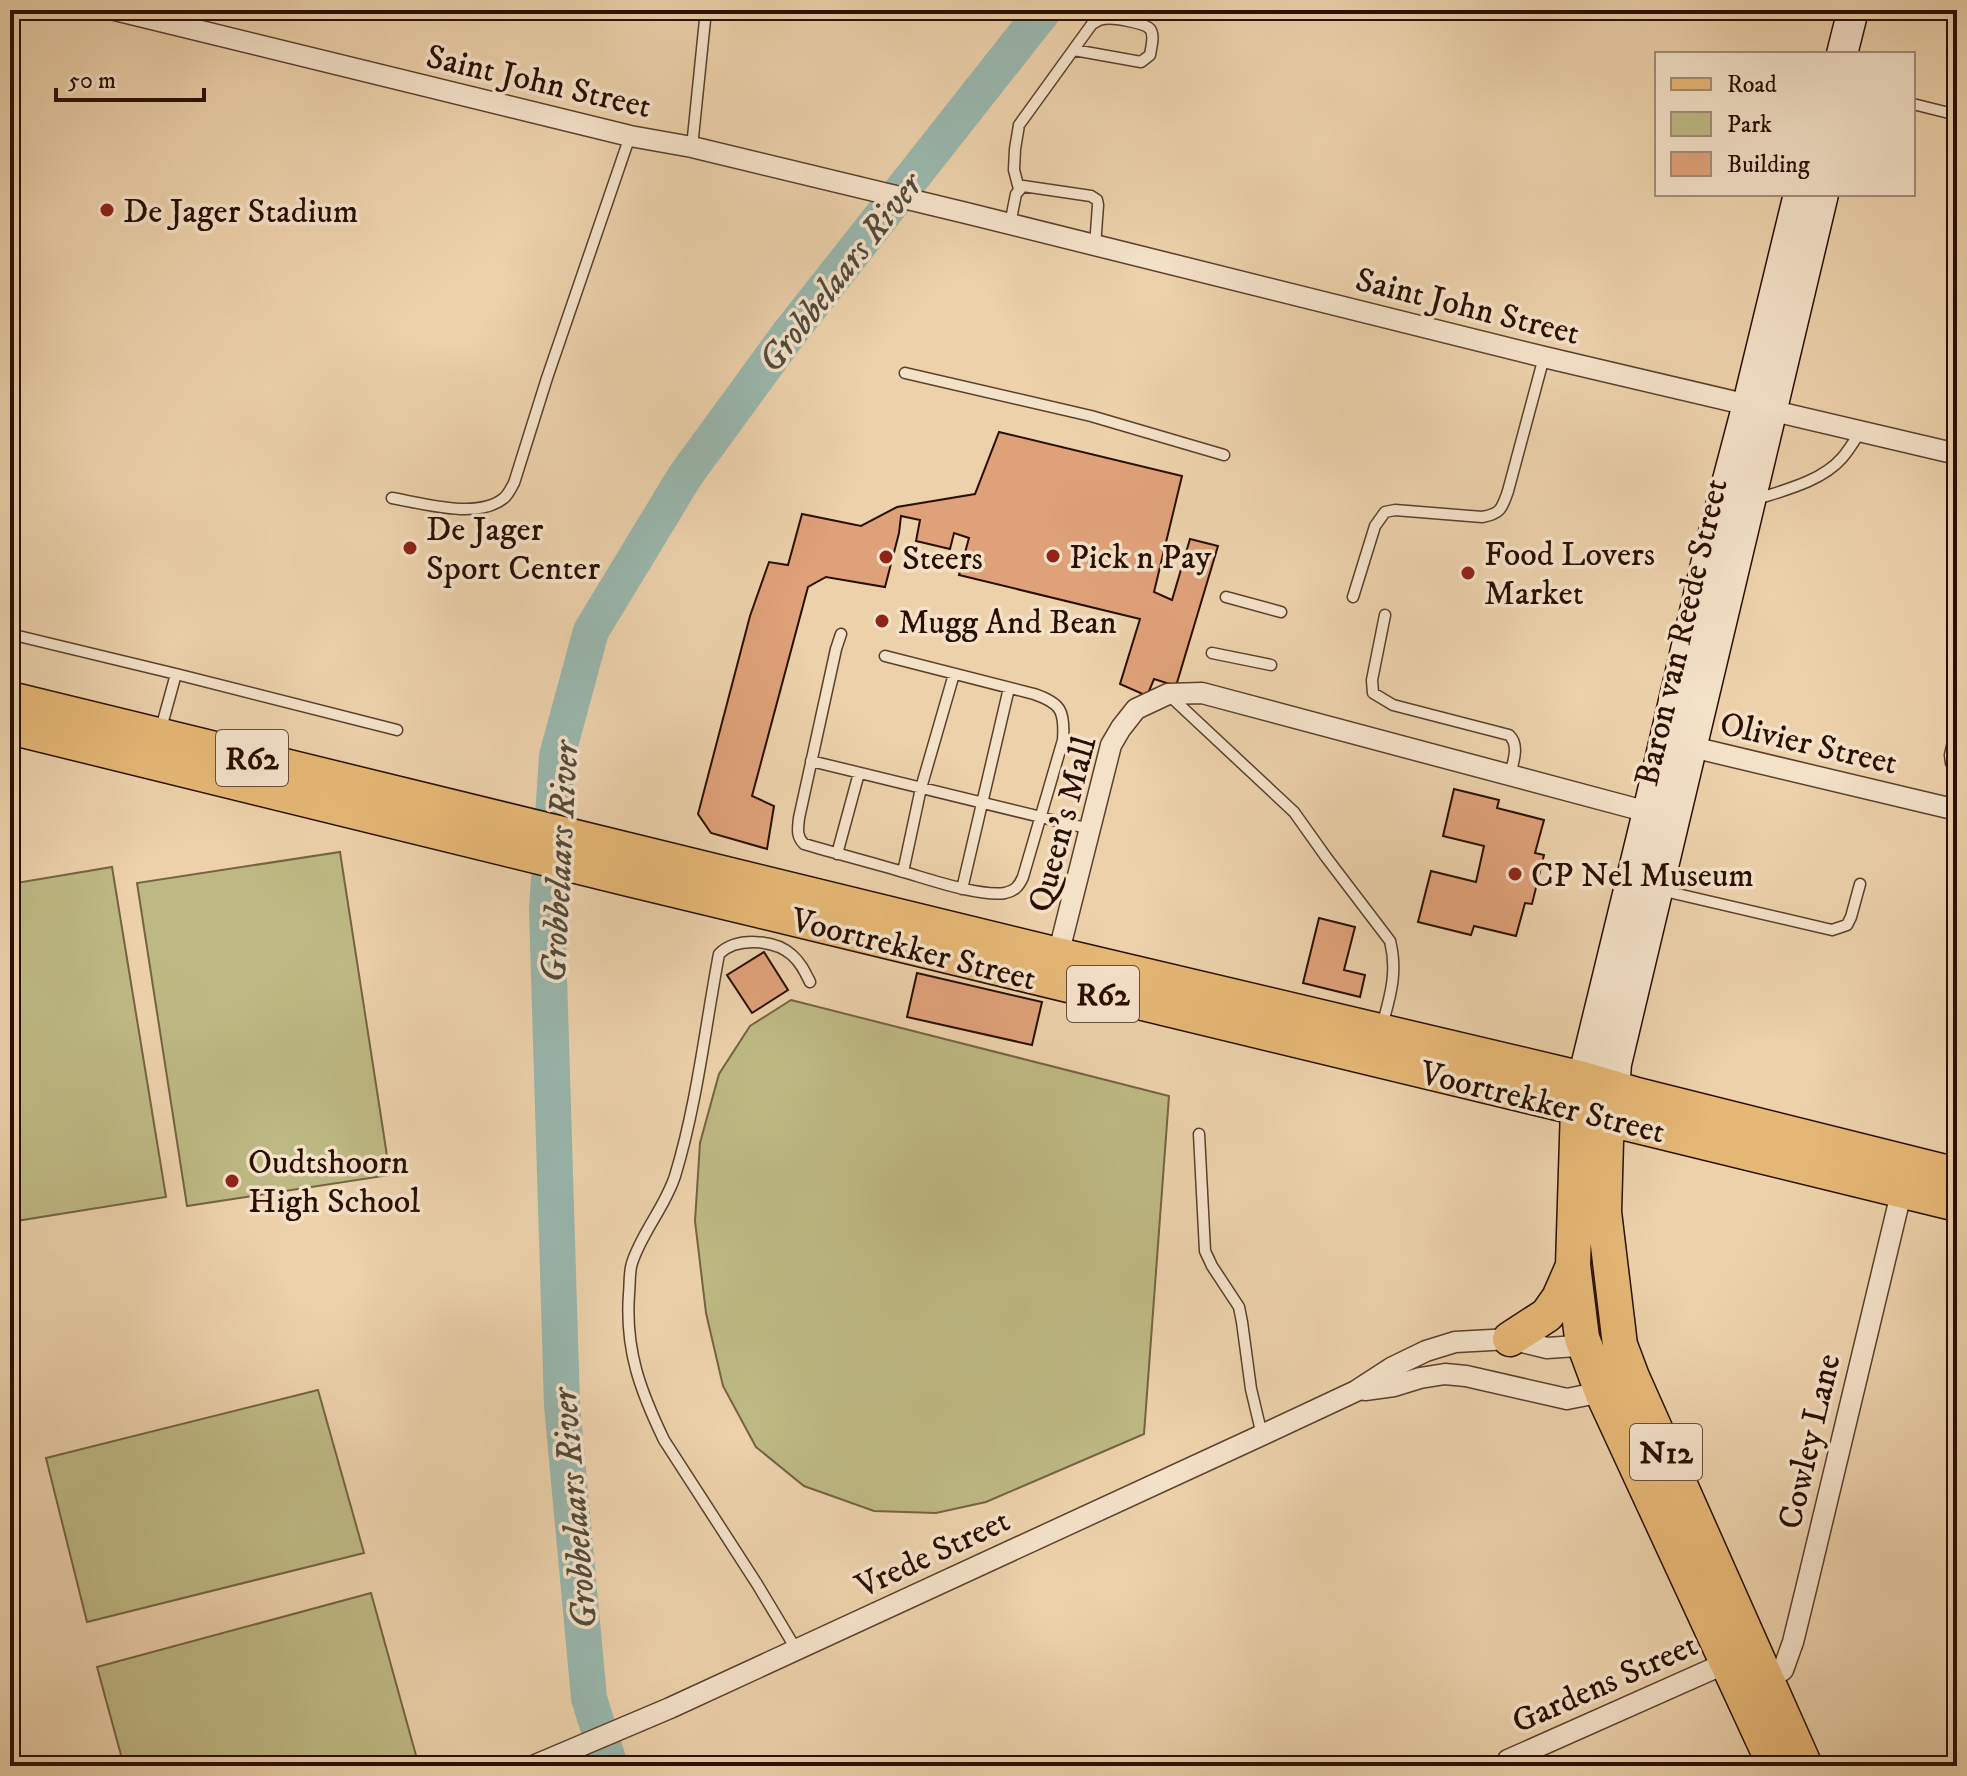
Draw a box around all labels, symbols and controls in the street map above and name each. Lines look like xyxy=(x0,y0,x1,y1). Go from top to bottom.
street label: Saint John Street xyxy=(422,36,655,128)
scale bar xyxy=(56,52,204,102)
legend xyxy=(1655,52,1915,196)
text: 50 m xyxy=(68,66,116,96)
text: Road xyxy=(1727,70,1777,100)
text: Park xyxy=(1727,110,1772,140)
text: Building xyxy=(1727,150,1810,180)
water label: Grobbelaars River xyxy=(749,162,935,382)
place label: De Jager Stadium xyxy=(123,191,358,233)
marker: De Jager Stadium xyxy=(98,201,116,219)
street label: Saint John Street xyxy=(1351,259,1584,355)
street label: Baron van Reede Street xyxy=(1626,475,1738,790)
place label: De Jager Sport Center xyxy=(426,509,600,590)
place label: Food Lovers Market xyxy=(1484,534,1655,615)
place label: Pick n Pay xyxy=(1069,537,1212,579)
place label: Steers xyxy=(902,538,983,580)
marker: De Jager Sport Center xyxy=(401,539,419,557)
marker: Pick n Pay xyxy=(1044,547,1062,565)
marker: Steers xyxy=(877,548,895,566)
marker: Food Lovers Market xyxy=(1459,564,1477,582)
place label: Mugg And Bean xyxy=(898,602,1117,644)
marker: Mugg And Bean xyxy=(873,612,891,630)
street label: Olivier Street xyxy=(1716,703,1902,785)
road number: R62 xyxy=(216,730,288,786)
street label: Queen's Mall xyxy=(1019,731,1107,917)
water label: Grobbelaars River xyxy=(532,737,589,984)
place label: CP Nel Museum xyxy=(1531,855,1754,897)
marker: CP Nel Museum xyxy=(1506,865,1524,883)
street label: Voortrekker Street xyxy=(786,899,1040,1001)
road number: R62 xyxy=(1067,966,1139,1022)
street label: Voortrekker Street xyxy=(1415,1052,1669,1154)
place label: Oudtshoorn High School xyxy=(248,1142,421,1223)
marker: Oudtshoorn High School xyxy=(223,1172,241,1190)
street label: Cowley Lane xyxy=(1769,1350,1850,1533)
water label: Grobbelaars River xyxy=(542,1383,608,1631)
road number: N12 xyxy=(1630,1424,1702,1480)
street label: Vrede Street xyxy=(848,1500,1017,1608)
street label: Gardens Street xyxy=(1506,1624,1704,1743)

